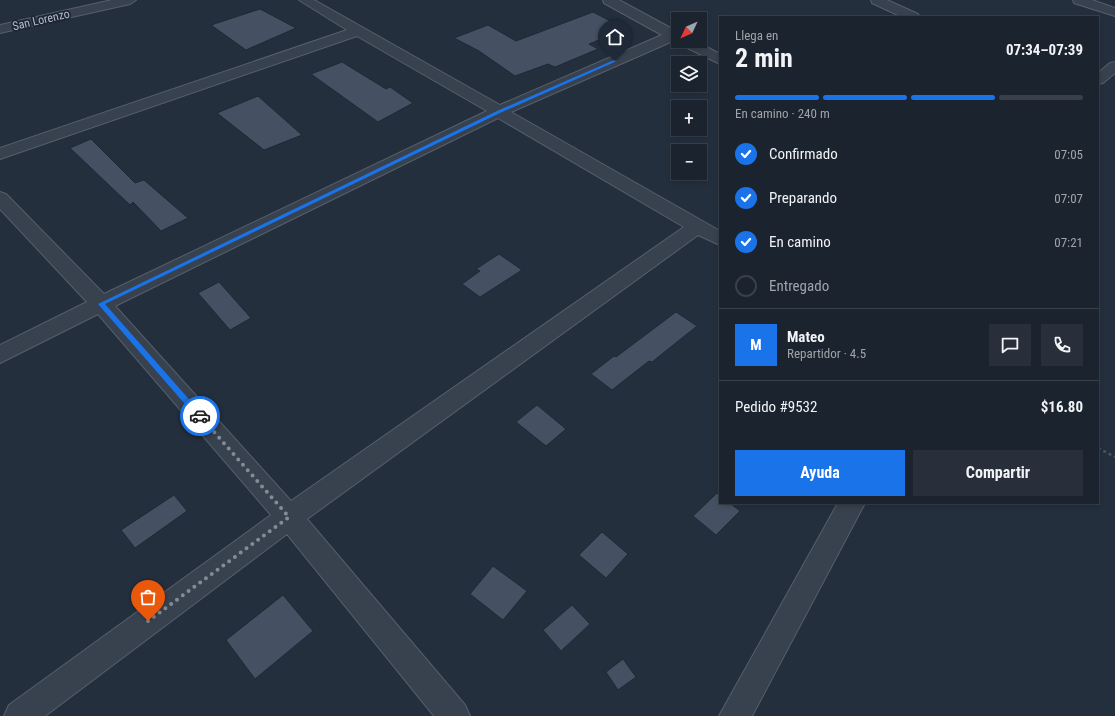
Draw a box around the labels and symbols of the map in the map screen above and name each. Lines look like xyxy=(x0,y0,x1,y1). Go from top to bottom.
street label: San Lorenzo xyxy=(11,7,71,33)
north arrow xyxy=(671,12,707,48)
pin xyxy=(598,20,632,61)
courier xyxy=(180,396,220,436)
pin xyxy=(131,580,165,621)

